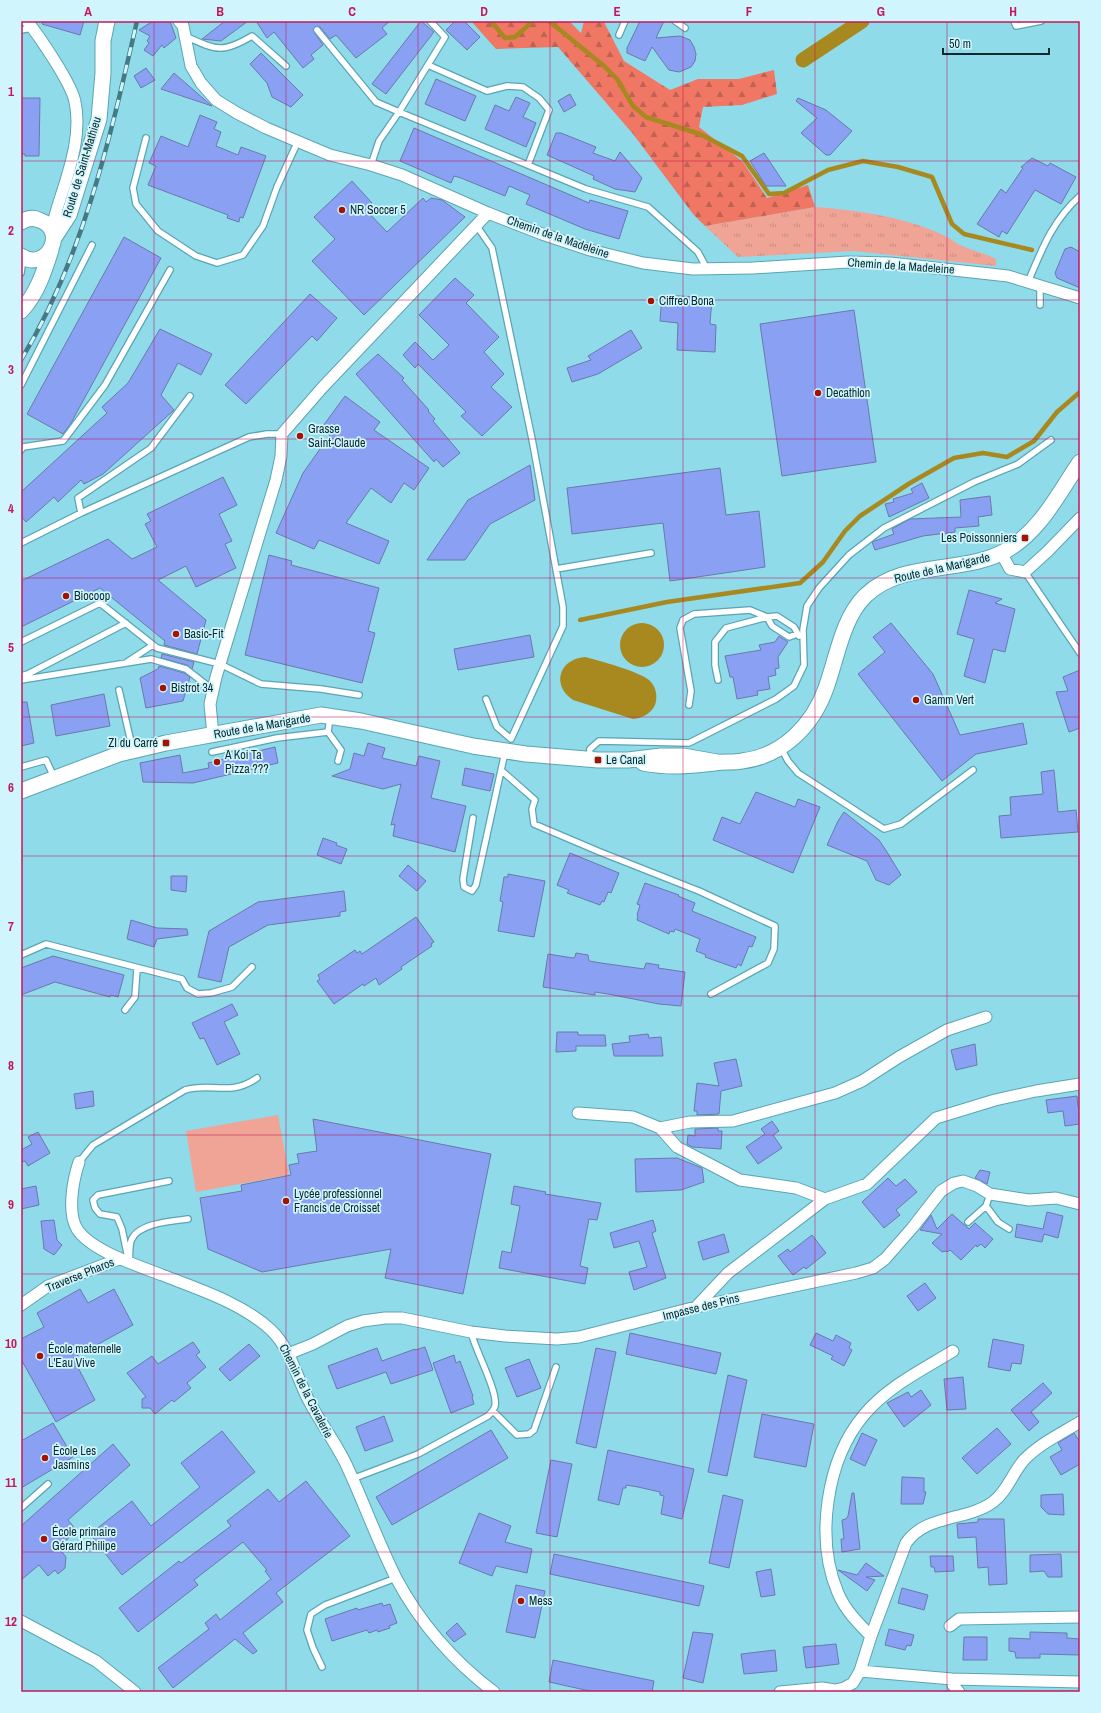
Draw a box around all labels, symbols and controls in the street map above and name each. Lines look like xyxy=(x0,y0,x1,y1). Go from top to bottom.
text: A xyxy=(84,3,92,20)
text: B xyxy=(216,3,224,20)
text: C xyxy=(348,3,356,20)
text: D xyxy=(480,3,488,20)
text: E xyxy=(613,3,621,20)
text: F xyxy=(746,3,753,20)
text: G xyxy=(877,3,885,20)
text: H xyxy=(1009,3,1017,20)
scale bar xyxy=(943,30,1049,56)
text: 50 m xyxy=(949,36,971,52)
text: 1 xyxy=(8,83,14,100)
street label: Route de Saint-Mathieu xyxy=(59,115,105,219)
place label: NR Soccer 5 xyxy=(350,202,406,218)
marker: NR Soccer 5 xyxy=(337,205,347,215)
street label: Chemin de la Madeleine xyxy=(505,212,611,262)
text: 2 xyxy=(8,222,14,239)
street label: Chemin de la Madeleine xyxy=(847,254,955,278)
place label: Ciffreo Bona xyxy=(659,293,715,309)
marker: Ciffreo Bona xyxy=(646,296,656,306)
text: 3 xyxy=(8,361,14,378)
place label: Decathlon xyxy=(826,385,870,401)
marker: Decathlon xyxy=(813,388,823,398)
place label: Grasse Saint-Claude xyxy=(308,421,365,451)
marker: Grasse Saint-Claude xyxy=(295,431,305,441)
text: 4 xyxy=(8,500,14,517)
place label: Les Poissonniers xyxy=(941,530,1017,546)
marker: Les Poissonniers xyxy=(1020,533,1030,543)
street label: Route de la Marigarde xyxy=(892,549,992,587)
place label: Biocoop xyxy=(74,588,110,604)
marker: Biocoop xyxy=(61,591,71,601)
place label: Basic-Fit xyxy=(184,626,224,642)
marker: Basic-Fit xyxy=(171,629,181,639)
text: 5 xyxy=(8,639,14,656)
place label: Bistrot 34 xyxy=(171,680,214,696)
marker: Bistrot 34 xyxy=(158,683,168,693)
place label: Gamm Vert xyxy=(924,692,974,708)
marker: Gamm Vert xyxy=(911,695,921,705)
street label: Route de la Marigarde xyxy=(212,710,312,742)
place label: ZI du Carré xyxy=(108,735,158,751)
marker: ZI du Carré xyxy=(161,738,171,748)
place label: A Koi Ta Pizza ??? xyxy=(224,747,269,777)
place label: Le Canal xyxy=(606,752,645,768)
marker: Le Canal xyxy=(593,755,603,765)
marker: A Koi Ta Pizza ??? xyxy=(212,757,222,767)
text: 6 xyxy=(8,779,14,796)
text: 7 xyxy=(8,918,14,935)
text: 8 xyxy=(8,1057,14,1074)
place label: Lycée professionnel Francis de Croisset xyxy=(294,1186,382,1216)
text: 9 xyxy=(8,1196,14,1213)
marker: Lycée professionnel Francis de Croisset xyxy=(281,1196,291,1206)
street label: Traverse Pharos xyxy=(43,1254,117,1296)
street label: Impasse des Pins xyxy=(661,1290,741,1324)
text: 10 xyxy=(5,1335,17,1352)
place label: École maternelle L'Eau Vive xyxy=(48,1341,121,1371)
street label: Chemin de la Cavalerie xyxy=(275,1341,337,1441)
marker: École maternelle L'Eau Vive xyxy=(35,1351,45,1361)
place label: École Les Jasmins xyxy=(53,1443,96,1473)
marker: École Les Jasmins xyxy=(40,1453,50,1463)
text: 11 xyxy=(5,1474,17,1491)
place label: École primaire Gérard Philipe xyxy=(52,1524,116,1554)
marker: École primaire Gérard Philipe xyxy=(39,1534,49,1544)
place label: Mess xyxy=(529,1593,553,1609)
marker: Mess xyxy=(516,1596,526,1606)
text: 12 xyxy=(5,1613,17,1630)

